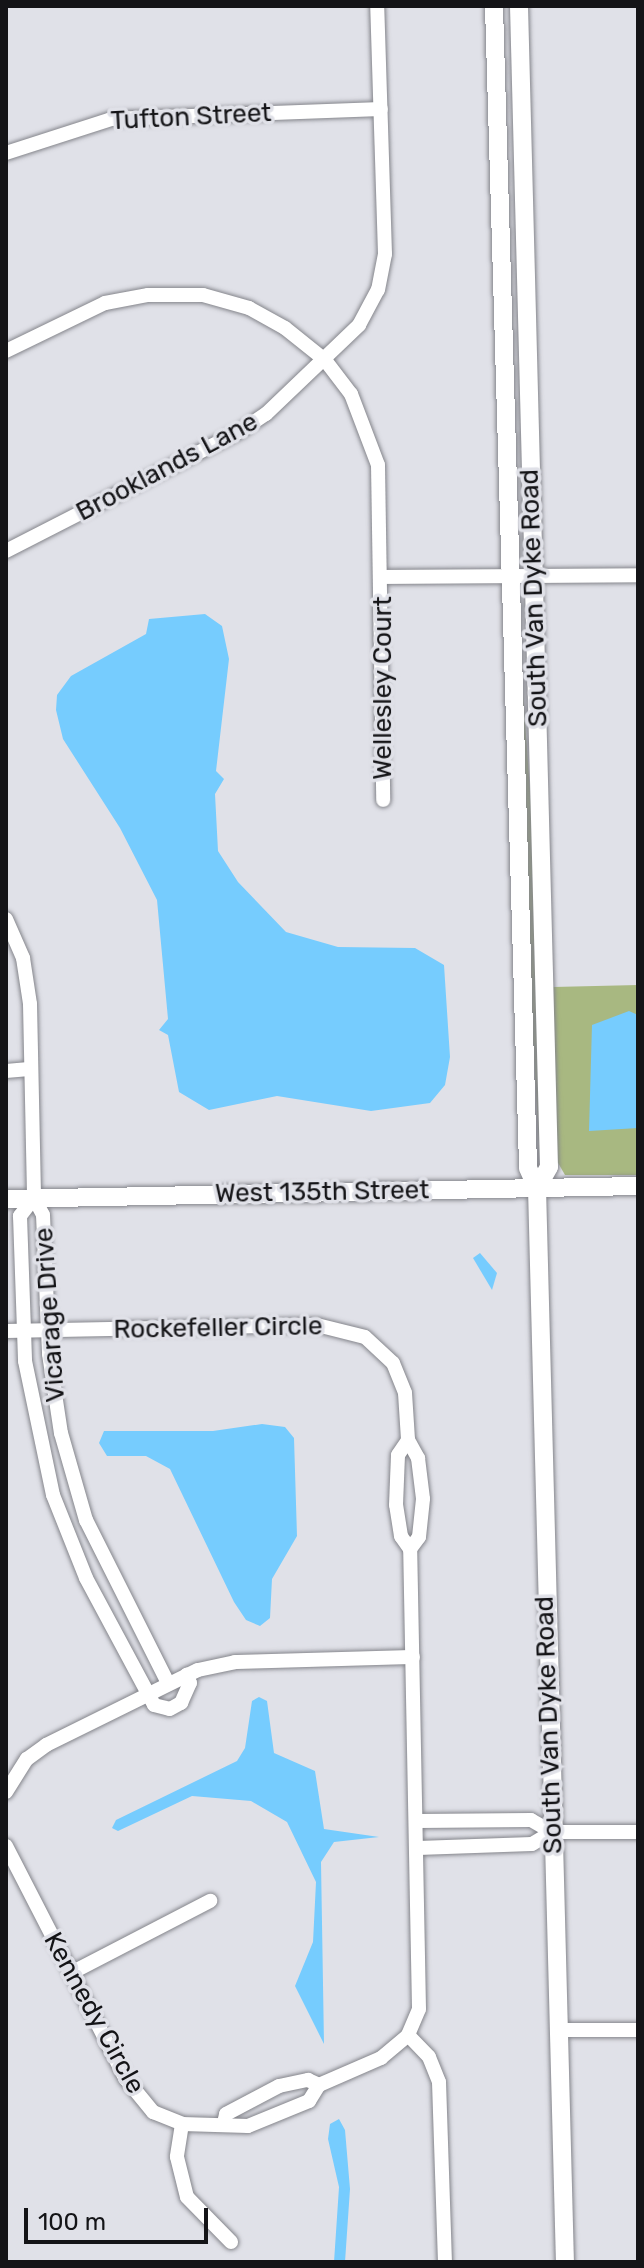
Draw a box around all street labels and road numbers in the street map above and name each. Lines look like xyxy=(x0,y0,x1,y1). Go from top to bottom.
street label: Tufton Street xyxy=(110,97,272,137)
street label: Brooklands Lane xyxy=(71,406,263,528)
street label: South Van Dyke Road xyxy=(514,468,554,728)
street label: Wellesley Court xyxy=(367,596,399,780)
street label: West 135th Street xyxy=(215,1175,429,1209)
street label: Vicarage Drive xyxy=(28,1227,72,1403)
street label: Rockefeller Circle xyxy=(113,1311,323,1345)
street label: South Van Dyke Road xyxy=(529,1595,569,1855)
street label: Kennedy Circle xyxy=(37,1927,151,2099)

